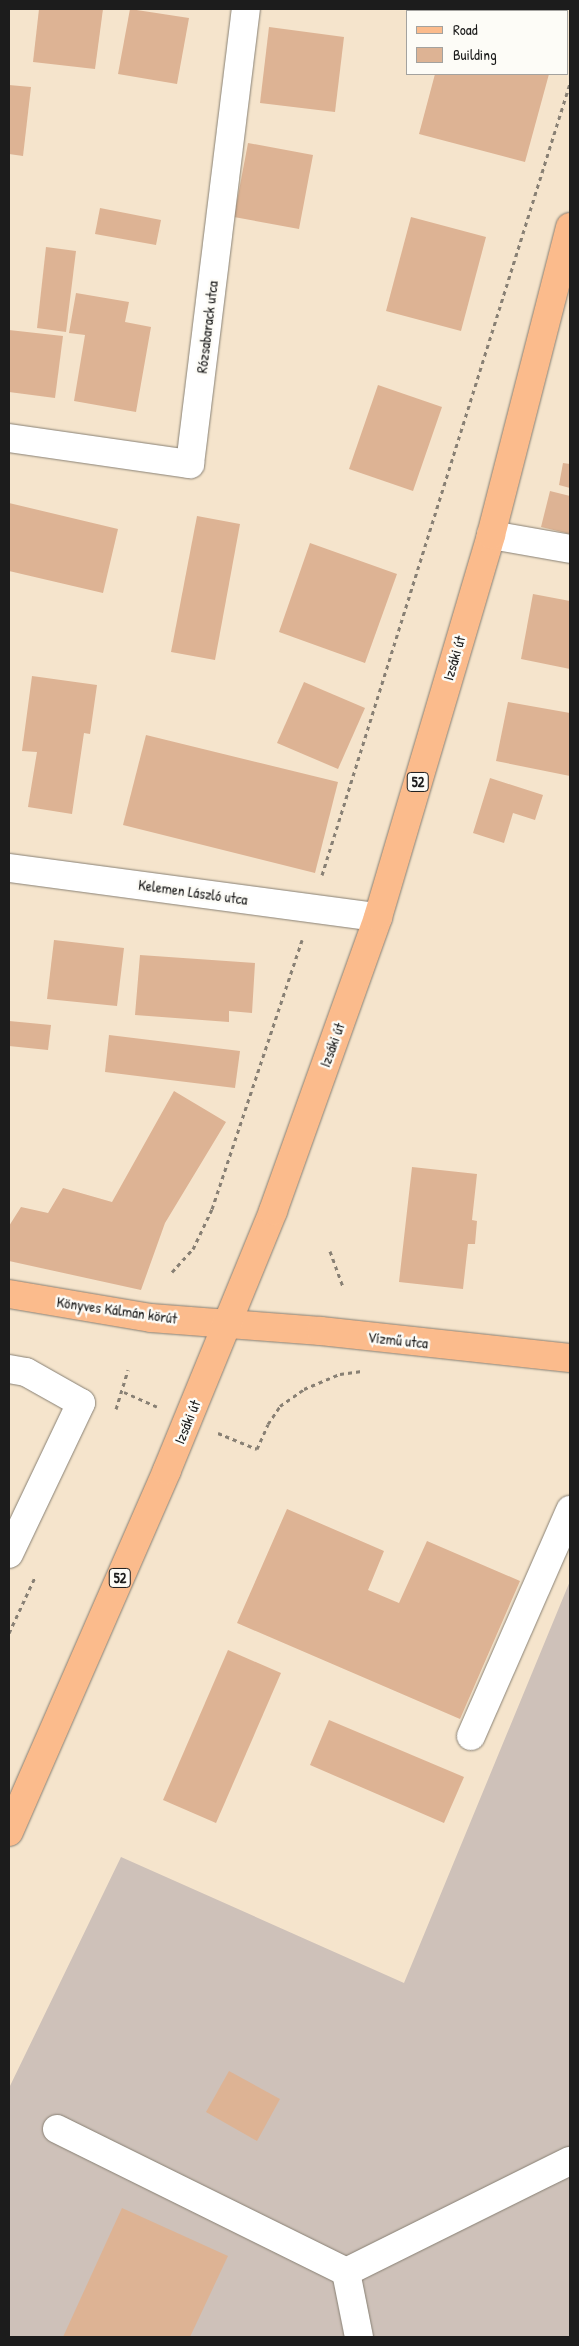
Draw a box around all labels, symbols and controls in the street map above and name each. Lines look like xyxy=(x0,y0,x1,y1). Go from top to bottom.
legend xyxy=(406,10,569,75)
text: Road xyxy=(453,19,478,40)
text: Building xyxy=(453,44,497,65)
street label: Rózsabarack utca xyxy=(192,280,222,374)
street label: Izsáki út xyxy=(439,634,469,682)
road number: 52 xyxy=(407,770,429,794)
street label: Kelemen László utca xyxy=(137,875,249,909)
street label: Izsáki út xyxy=(316,1020,348,1070)
street label: Könyves Kálmán körút xyxy=(56,1293,178,1327)
street label: Vízmű utca xyxy=(367,1328,429,1352)
street label: Izsáki út xyxy=(170,1397,204,1447)
road number: 52 xyxy=(109,1566,131,1590)

